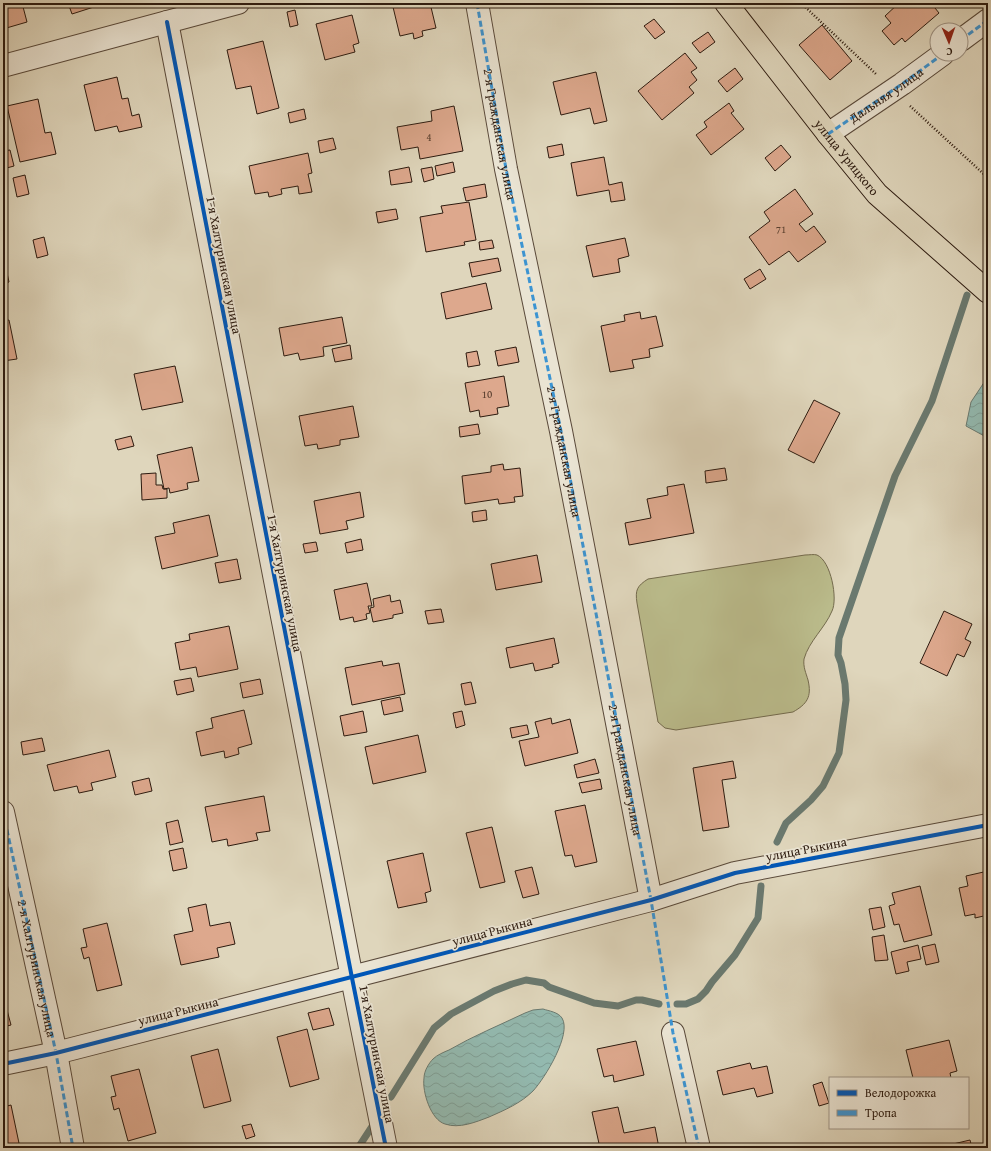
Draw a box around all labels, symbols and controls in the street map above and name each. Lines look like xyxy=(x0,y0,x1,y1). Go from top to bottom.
north arrow xyxy=(929,22,969,62)
text: С xyxy=(946,44,953,60)
street label: Дальняя улица xyxy=(844,62,928,127)
street label: 2-я Гражданская улица xyxy=(479,67,522,202)
street label: улица Урицкого xyxy=(810,114,884,200)
house number: 4 xyxy=(426,129,432,145)
street label: 1-я Халтуринская улица xyxy=(201,194,247,336)
house number: 71 xyxy=(776,221,786,237)
street label: 2-я Гражданская улица xyxy=(542,384,587,520)
house number: 10 xyxy=(482,386,492,402)
street label: 1-я Халтуринская улица xyxy=(262,512,308,654)
street label: 2-я Гражданская улица xyxy=(604,702,648,838)
street label: улица Рыкина xyxy=(763,832,849,866)
street label: 2-я Халтуринская улица xyxy=(13,898,62,1040)
street label: улица Рыкина xyxy=(449,911,535,951)
street label: 1-я Халтуринская улица xyxy=(354,983,400,1125)
street label: улица Рыкина xyxy=(135,992,221,1030)
legend xyxy=(829,1077,969,1129)
text: Велодорожка xyxy=(865,1084,936,1101)
text: Тропа xyxy=(865,1104,897,1121)

